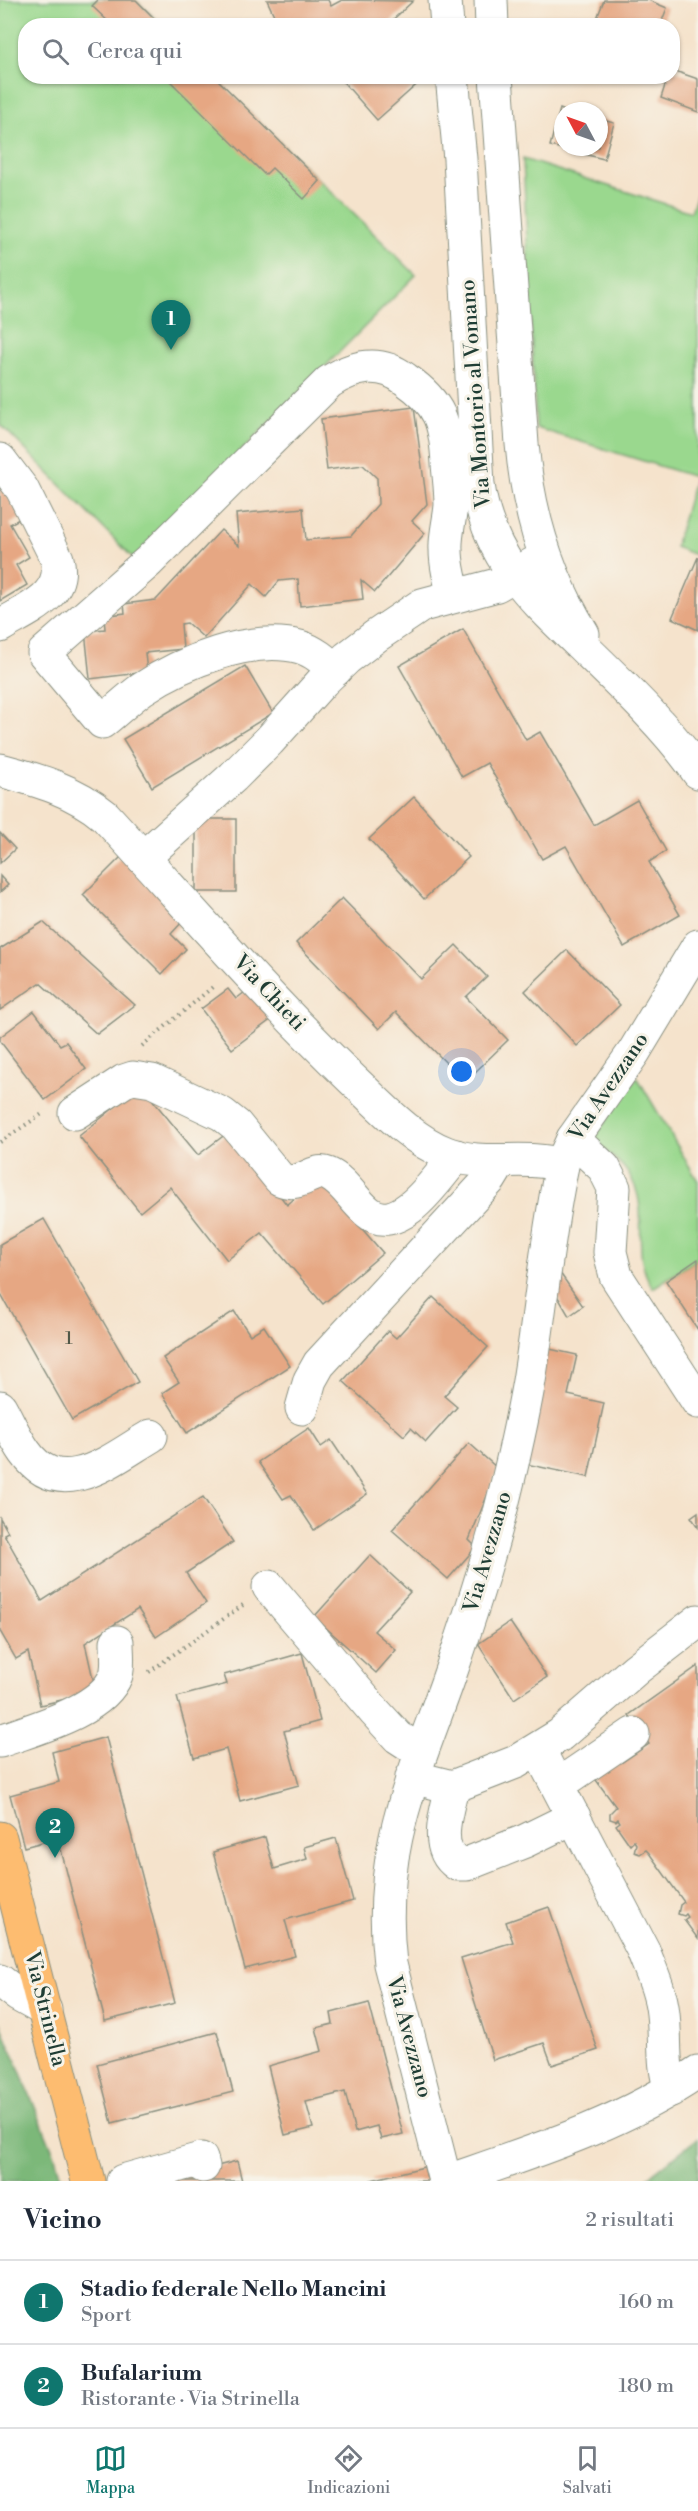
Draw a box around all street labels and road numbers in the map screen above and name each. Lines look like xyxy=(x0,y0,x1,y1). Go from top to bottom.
street label: Via Montorio al Vomano xyxy=(455,279,497,510)
street label: Via Chieti xyxy=(227,949,311,1036)
street label: Via Avezzano xyxy=(563,1028,655,1147)
street label: Via Avezzano xyxy=(458,1488,518,1617)
street label: Via Strinella xyxy=(18,1948,72,2070)
street label: Via Avezzano xyxy=(380,1972,438,2101)

